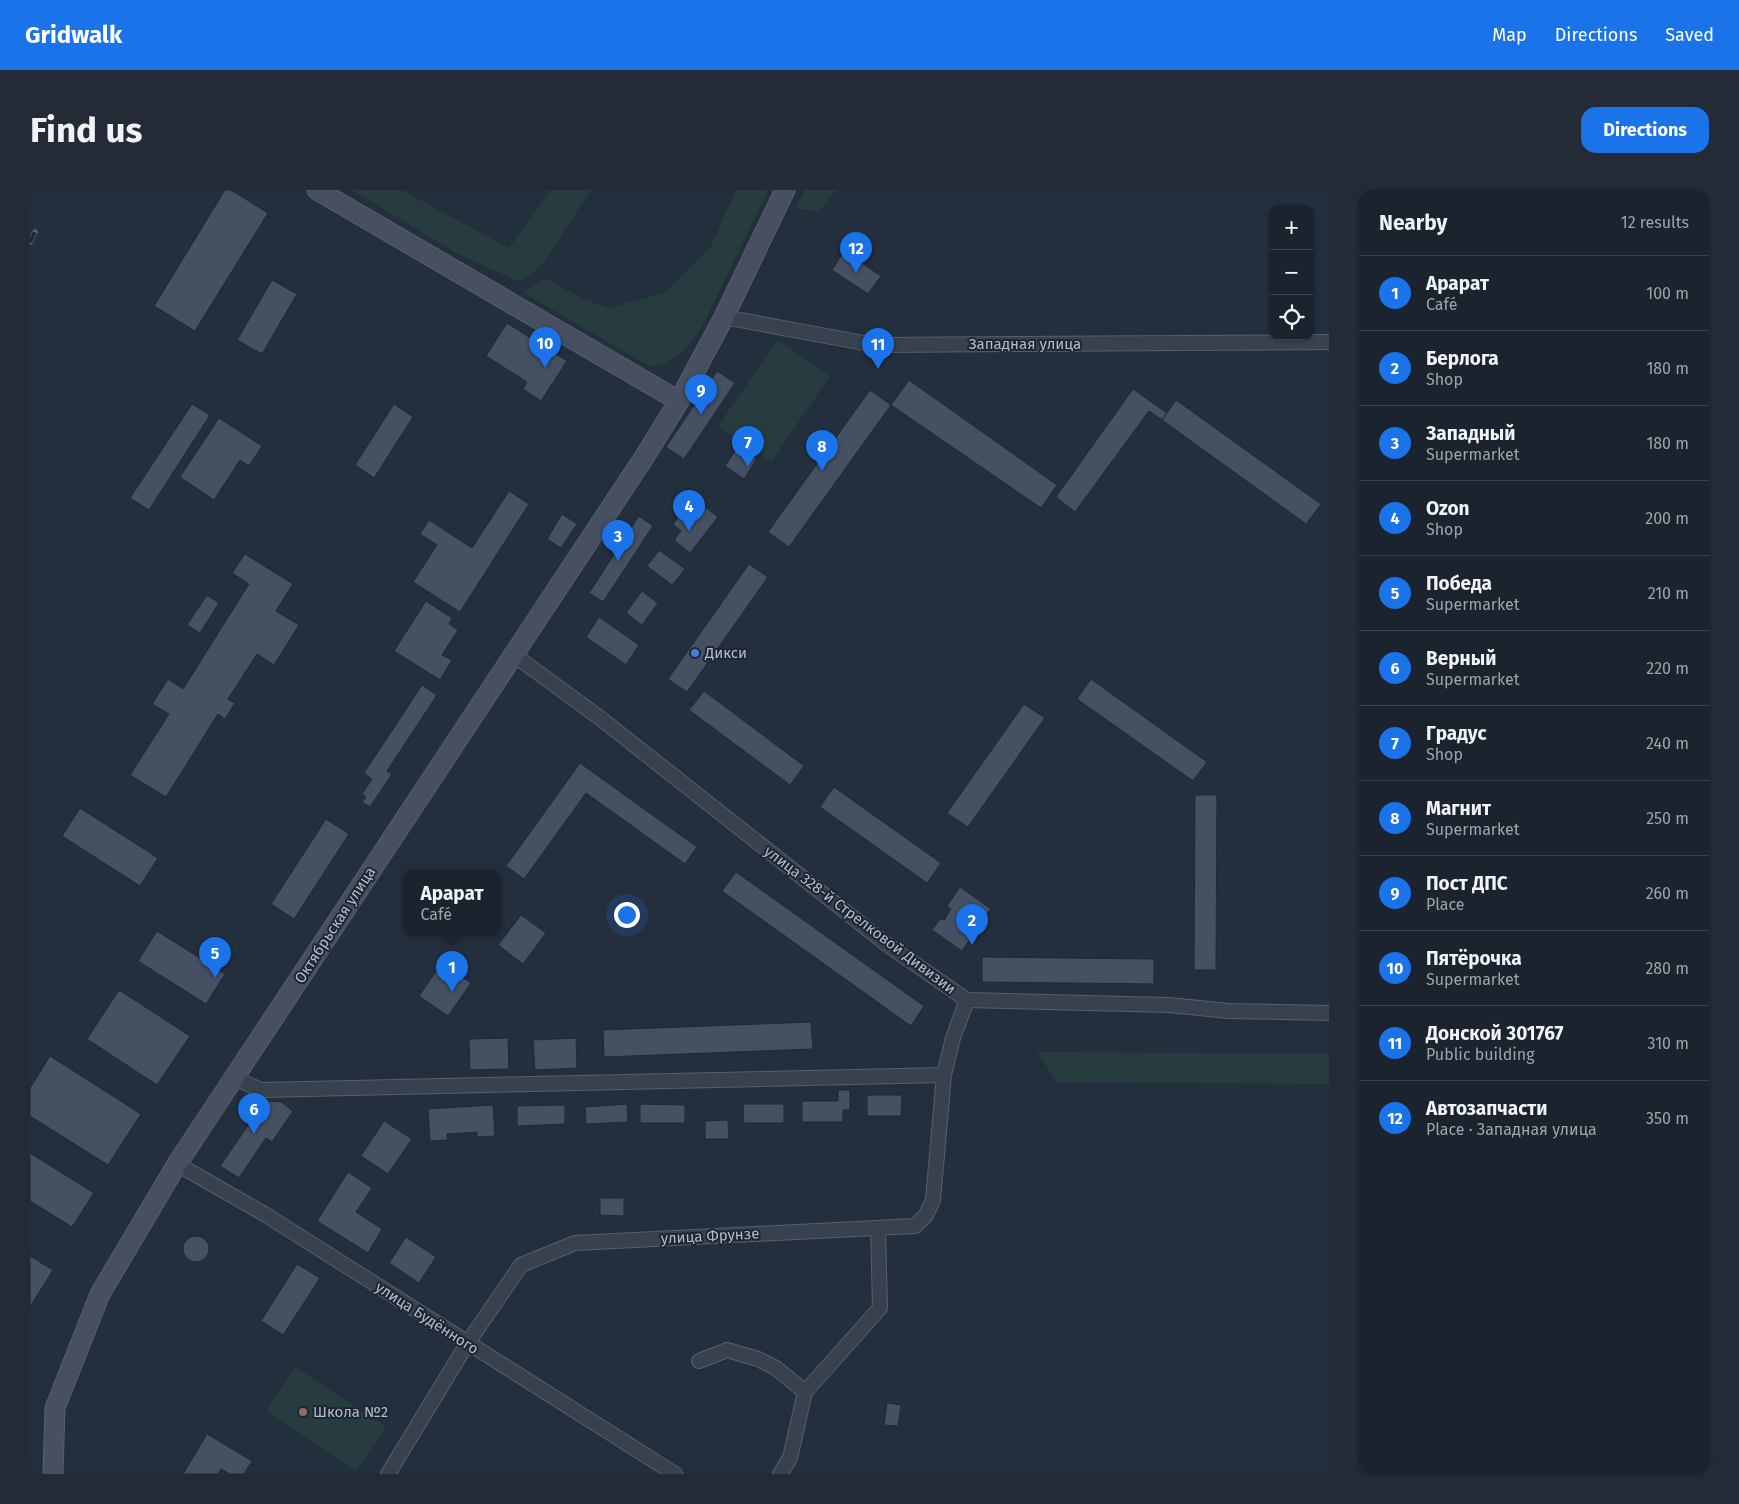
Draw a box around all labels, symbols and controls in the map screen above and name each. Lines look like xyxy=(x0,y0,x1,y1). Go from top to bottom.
text: Gridwalk xyxy=(25,21,122,49)
text: Map xyxy=(1492,24,1527,46)
text: Directions xyxy=(1555,24,1637,46)
text: Saved xyxy=(1665,24,1714,46)
button: Directions xyxy=(1581,107,1709,153)
text: Find us xyxy=(30,109,142,151)
map controls xyxy=(1269,205,1314,340)
button: + xyxy=(1269,205,1314,250)
text: Nearby xyxy=(1379,210,1447,236)
text: 12 results xyxy=(1621,213,1689,232)
pin: 12 xyxy=(840,232,872,273)
button: − xyxy=(1269,250,1314,295)
text: Арарат xyxy=(1426,272,1489,295)
text: 1 xyxy=(1391,284,1399,303)
text: 100 m xyxy=(1646,284,1689,303)
button: locate xyxy=(1269,295,1314,340)
text: Café xyxy=(1426,295,1457,314)
pin: 10 xyxy=(529,327,561,368)
pin: 11 xyxy=(862,328,894,369)
street label: Западная улица xyxy=(969,335,1081,353)
text: Берлога xyxy=(1426,347,1499,370)
text: 2 xyxy=(1391,359,1399,378)
text: 180 m xyxy=(1646,359,1689,378)
text: Shop xyxy=(1426,370,1463,389)
pin: 9 xyxy=(685,374,717,415)
text: Западный xyxy=(1426,422,1516,445)
pin: 7 xyxy=(732,426,764,467)
pin: 8 xyxy=(806,430,838,471)
text: 3 xyxy=(1391,434,1399,453)
text: 180 m xyxy=(1646,434,1689,453)
text: Supermarket xyxy=(1426,445,1520,464)
pin: 4 xyxy=(673,490,705,531)
text: Ozon xyxy=(1426,497,1470,520)
text: 4 xyxy=(1390,509,1400,528)
text: 200 m xyxy=(1645,509,1689,528)
pin: 3 xyxy=(602,520,634,561)
text: Shop xyxy=(1426,520,1463,539)
text: Победа xyxy=(1426,572,1492,595)
text: 5 xyxy=(1391,584,1399,603)
text: 210 m xyxy=(1648,584,1689,603)
text: Supermarket xyxy=(1426,595,1520,614)
place label: Дикси xyxy=(704,644,747,662)
marker: Дикси xyxy=(689,647,701,659)
text: Верный xyxy=(1426,647,1496,670)
text: 6 xyxy=(1390,659,1400,678)
text: 220 m xyxy=(1646,659,1689,678)
text: Supermarket xyxy=(1426,670,1520,689)
text: Градус xyxy=(1426,722,1487,745)
text: 7 xyxy=(1391,734,1399,753)
text: 240 m xyxy=(1646,734,1689,753)
text: Shop xyxy=(1426,745,1463,764)
text: Магнит xyxy=(1426,797,1491,820)
text: 8 xyxy=(1390,809,1400,828)
text: 250 m xyxy=(1646,809,1689,828)
text: Supermarket xyxy=(1426,820,1520,839)
street label: улица 328-й Стрелковой Дивизии xyxy=(761,842,959,998)
street label: Октябрьская улица xyxy=(291,863,379,987)
popup xyxy=(403,870,501,935)
text: Пост ДПС xyxy=(1426,872,1508,895)
text: Арарат xyxy=(421,882,483,905)
text: 9 xyxy=(1391,884,1399,903)
text: 260 m xyxy=(1646,884,1689,903)
text: Place xyxy=(1426,895,1465,914)
your location xyxy=(614,902,640,928)
pin: 2 xyxy=(956,904,988,945)
text: Café xyxy=(421,905,452,924)
pin: 5 xyxy=(199,937,231,978)
text: Пятёрочка xyxy=(1426,947,1522,970)
pin: 1 xyxy=(436,951,468,992)
text: 10 xyxy=(1387,959,1403,978)
text: 280 m xyxy=(1645,959,1689,978)
text: Supermarket xyxy=(1426,970,1520,989)
text: Донской 301767 xyxy=(1426,1022,1563,1045)
text: 11 xyxy=(1388,1034,1402,1053)
text: 310 m xyxy=(1648,1034,1689,1053)
text: Public building xyxy=(1426,1045,1534,1064)
pin: 6 xyxy=(238,1093,270,1134)
text: Автозапчасти xyxy=(1426,1097,1547,1120)
text: 12 xyxy=(1387,1109,1403,1128)
text: 350 m xyxy=(1646,1109,1689,1128)
text: Place · Западная улица xyxy=(1426,1120,1597,1139)
street label: улица Фрунзе xyxy=(660,1224,760,1248)
street label: улица Будённого xyxy=(372,1278,482,1358)
place label: Школа №2 xyxy=(313,1403,388,1421)
marker: Школа №2 xyxy=(297,1406,309,1418)

